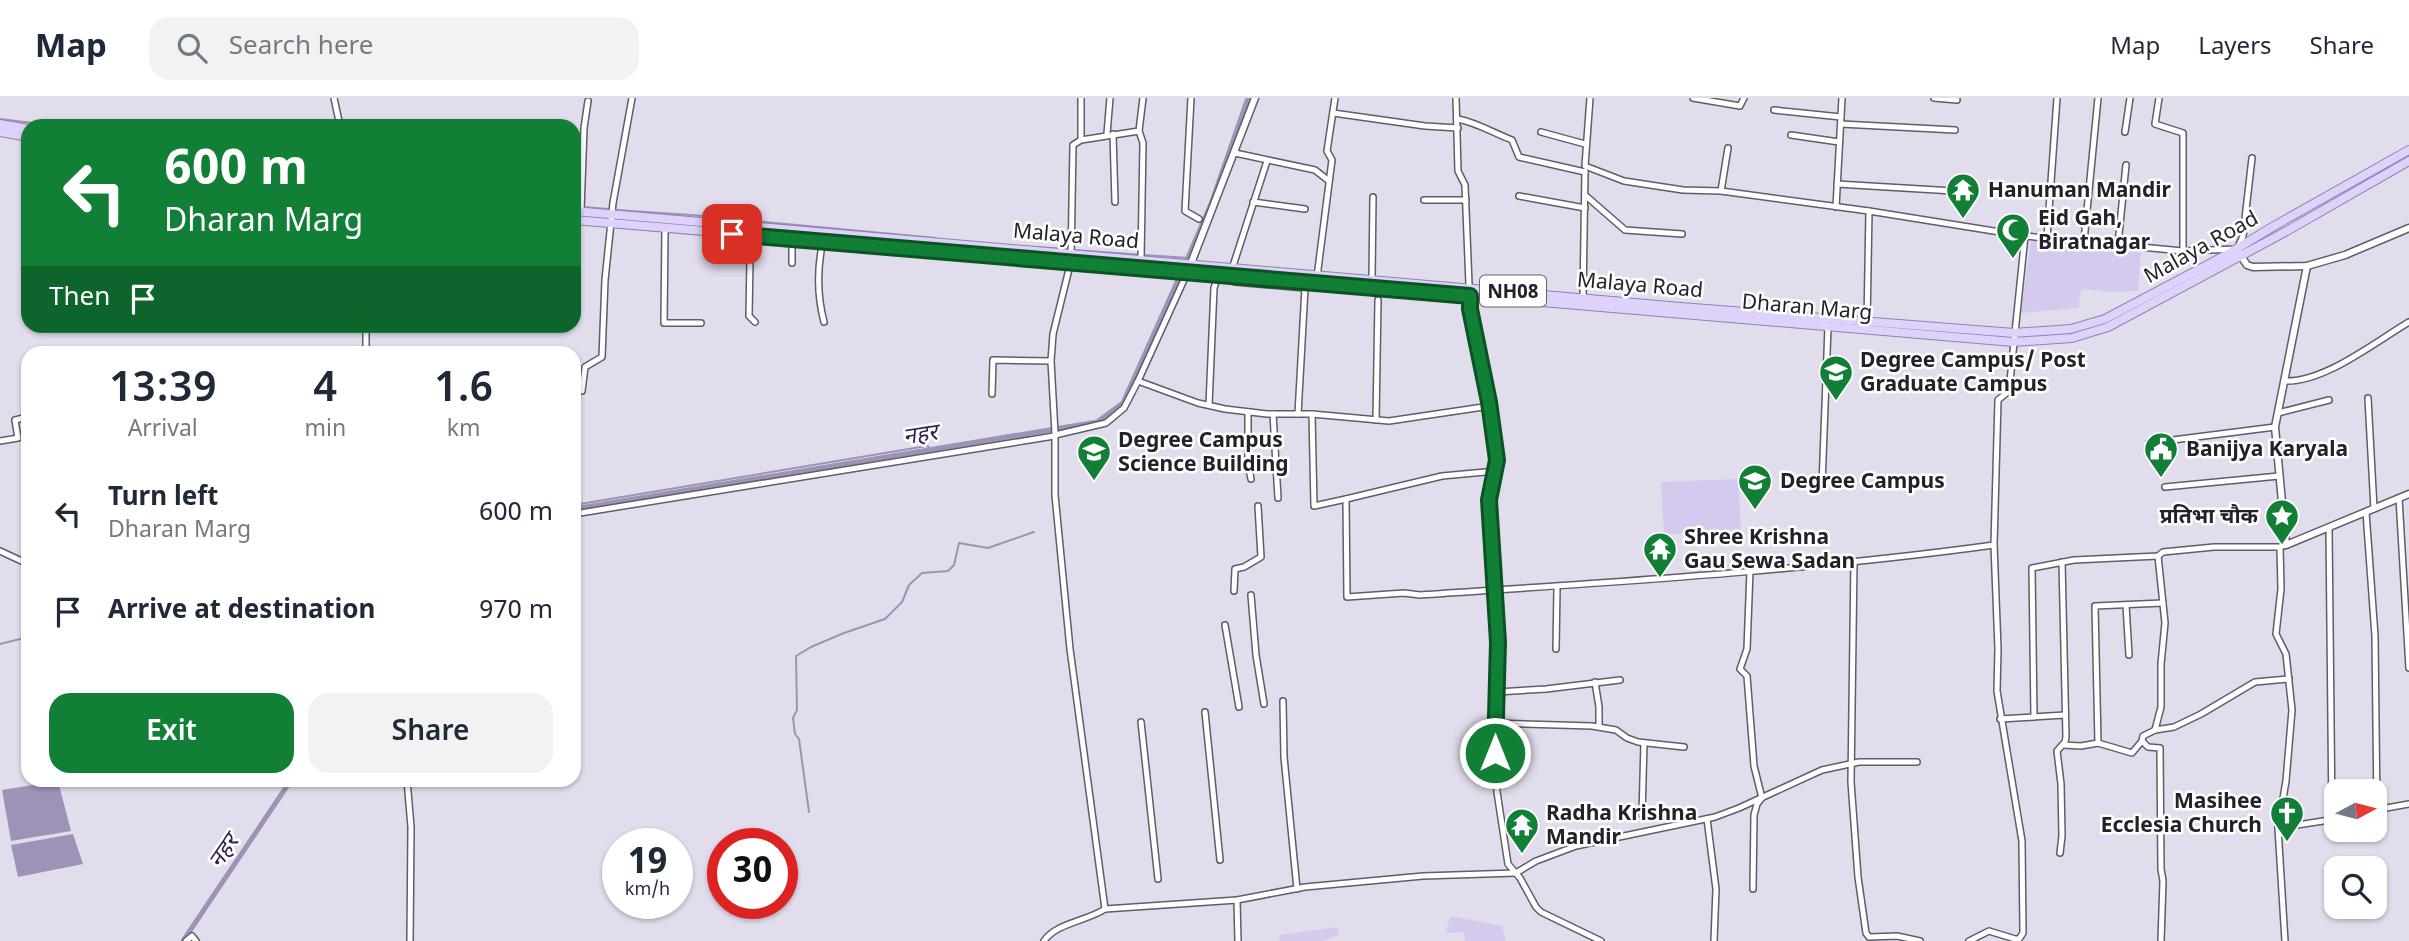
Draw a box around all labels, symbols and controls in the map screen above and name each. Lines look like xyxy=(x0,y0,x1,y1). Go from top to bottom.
search box xyxy=(149,17,639,80)
text: Map xyxy=(35,27,107,70)
icon: search xyxy=(173,29,211,67)
text: Search here xyxy=(229,31,373,65)
text: Map xyxy=(2110,32,2160,64)
text: Layers xyxy=(2198,32,2272,64)
text: Share xyxy=(2310,32,2374,64)
text: 600 m xyxy=(164,140,308,204)
icon: left xyxy=(49,147,140,238)
temple icon: Hanuman Mandir xyxy=(1944,171,1982,220)
place label: Hanuman Mandir xyxy=(1988,178,2172,206)
text: Dharan Marg xyxy=(164,202,363,244)
pin xyxy=(702,204,762,264)
place label: Eid Gah, Biratnagar xyxy=(2038,206,2151,258)
street label: Malaya Road xyxy=(2140,206,2264,292)
mosque icon: Eid Gah, Biratnagar xyxy=(1994,211,2032,260)
icon: arrive xyxy=(713,215,751,253)
street label: Malaya Road xyxy=(1012,219,1140,257)
street label: Malaya Road xyxy=(1576,268,1704,306)
road number: NH08 xyxy=(1480,276,1546,307)
icon: arrive xyxy=(124,280,162,318)
text: Then xyxy=(49,282,110,316)
street label: Dharan Marg xyxy=(1740,289,1873,329)
place label: Degree Campus/ Post Graduate Campus xyxy=(1860,348,2086,400)
school or university icon: Degree Campus/ Post Graduate Campus xyxy=(1817,353,1855,402)
text: 13:39 xyxy=(109,363,216,418)
text: 4 xyxy=(314,363,337,418)
text: 1.6 xyxy=(434,363,493,418)
text: Arrival xyxy=(128,415,198,445)
text: min xyxy=(304,415,346,445)
text: km xyxy=(447,415,480,445)
water label: नहर xyxy=(901,418,944,453)
place label: Degree Campus Science Building xyxy=(1118,428,1289,480)
public building icon: Banijya Karyala xyxy=(2142,430,2180,479)
school or university icon: Degree Campus Science Building xyxy=(1075,433,1113,482)
place label: Banijya Karyala xyxy=(2186,437,2348,465)
school or university icon: Degree Campus xyxy=(1736,462,1774,511)
place label: Degree Campus xyxy=(1780,469,1945,497)
text: Turn left xyxy=(108,482,218,516)
icon: left xyxy=(49,495,87,533)
text: 600 m xyxy=(479,497,553,531)
place icon: प्रतिभा चौक xyxy=(2263,497,2301,546)
place label: प्रतिभा चौक xyxy=(2160,504,2259,532)
text: Dharan Marg xyxy=(108,516,251,546)
place label: Shree Krishna Gau Sewa Sadan xyxy=(1684,525,1855,577)
temple icon: Shree Krishna Gau Sewa Sadan xyxy=(1641,530,1679,579)
icon: arrive xyxy=(49,593,87,631)
text: Arrive at destination xyxy=(108,595,376,629)
text: 970 m xyxy=(479,595,553,629)
button: Exit xyxy=(49,693,294,773)
button: Share xyxy=(308,693,553,773)
position arrow xyxy=(1458,716,1532,790)
north arrow xyxy=(2324,779,2387,842)
map controls xyxy=(2324,779,2387,919)
place label: Masihee Ecclesia Church xyxy=(2101,789,2262,841)
church icon: Masihee Ecclesia Church xyxy=(2268,794,2306,843)
place label: Radha Krishna Mandir xyxy=(1546,801,1697,853)
temple icon: Radha Krishna Mandir xyxy=(1503,806,1541,855)
water label: नहर xyxy=(203,826,249,875)
speed limit sign: 30 xyxy=(707,828,798,919)
text: 19 xyxy=(628,842,667,887)
button: search xyxy=(2324,856,2387,919)
text: km/h xyxy=(625,879,670,902)

